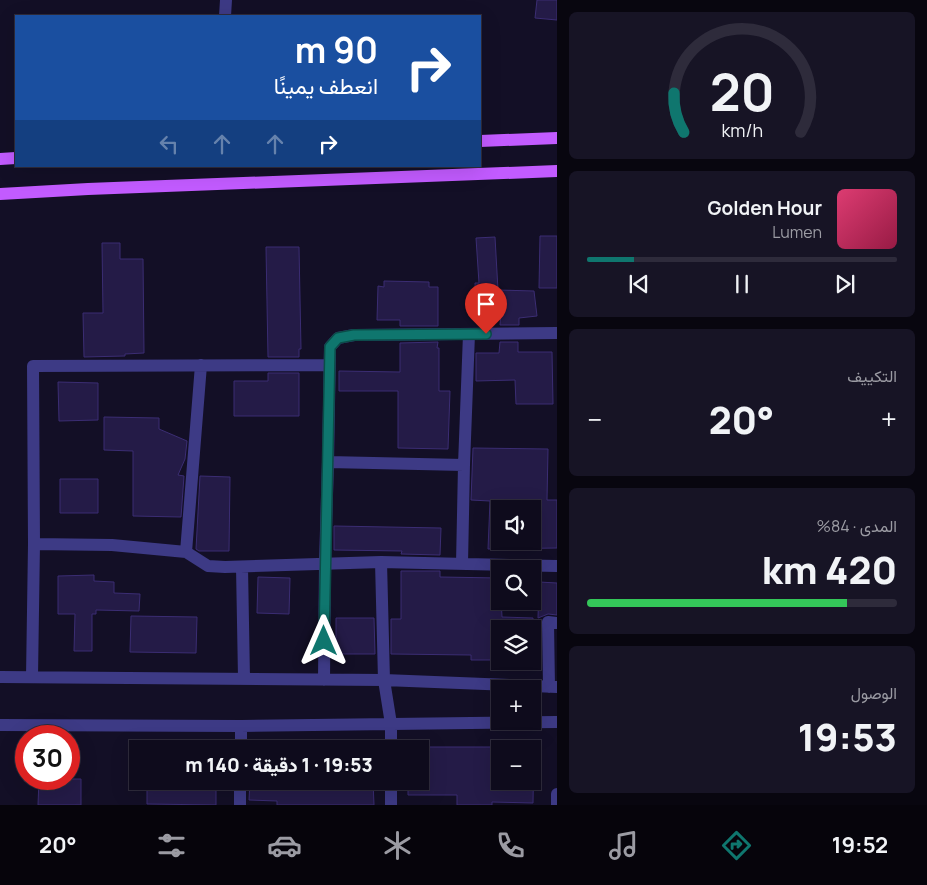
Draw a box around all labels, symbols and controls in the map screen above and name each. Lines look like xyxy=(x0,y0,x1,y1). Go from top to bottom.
text: 90 m xyxy=(295,26,378,74)
icon: right xyxy=(396,35,461,100)
text: 20 xyxy=(709,56,775,127)
text: انعطف يمينًا xyxy=(274,71,378,101)
text: km/h xyxy=(721,118,763,142)
icon: left xyxy=(155,130,183,158)
icon: ahead xyxy=(208,130,236,158)
icon: ahead xyxy=(261,130,289,158)
icon: right xyxy=(314,130,342,158)
text: Golden Hour xyxy=(708,195,822,221)
text: Lumen xyxy=(772,221,822,243)
icon: previous xyxy=(625,270,653,298)
icon: pause xyxy=(728,270,756,298)
icon: next xyxy=(831,270,859,298)
pin xyxy=(465,283,507,334)
icon: arrive xyxy=(472,290,500,318)
text: التكييف xyxy=(847,365,897,387)
text: 20° xyxy=(709,393,774,445)
text: − xyxy=(587,400,602,438)
text: + xyxy=(881,400,897,438)
map controls xyxy=(491,500,541,790)
button: sound xyxy=(491,500,541,550)
text: المدى · 84% xyxy=(817,515,897,537)
text: 420 km xyxy=(762,543,897,595)
button: search xyxy=(491,560,541,610)
position arrow xyxy=(297,614,349,666)
button: layers xyxy=(491,620,541,670)
button: + xyxy=(491,680,541,730)
text: الوصول xyxy=(851,682,897,704)
text: 19:53 xyxy=(798,710,897,762)
speed limit sign: 30 xyxy=(15,725,80,790)
button: − xyxy=(491,740,541,790)
text: 19:53 · 1 دقيقة · 140 m xyxy=(185,752,373,778)
icon: filters xyxy=(154,828,189,863)
icon: car xyxy=(267,828,302,863)
icon: climate xyxy=(380,828,415,863)
icon: phone xyxy=(493,828,528,863)
icon: music xyxy=(606,828,641,863)
icon: directions xyxy=(719,828,754,863)
text: 20° xyxy=(39,830,77,860)
text: 19:52 xyxy=(832,830,888,860)

